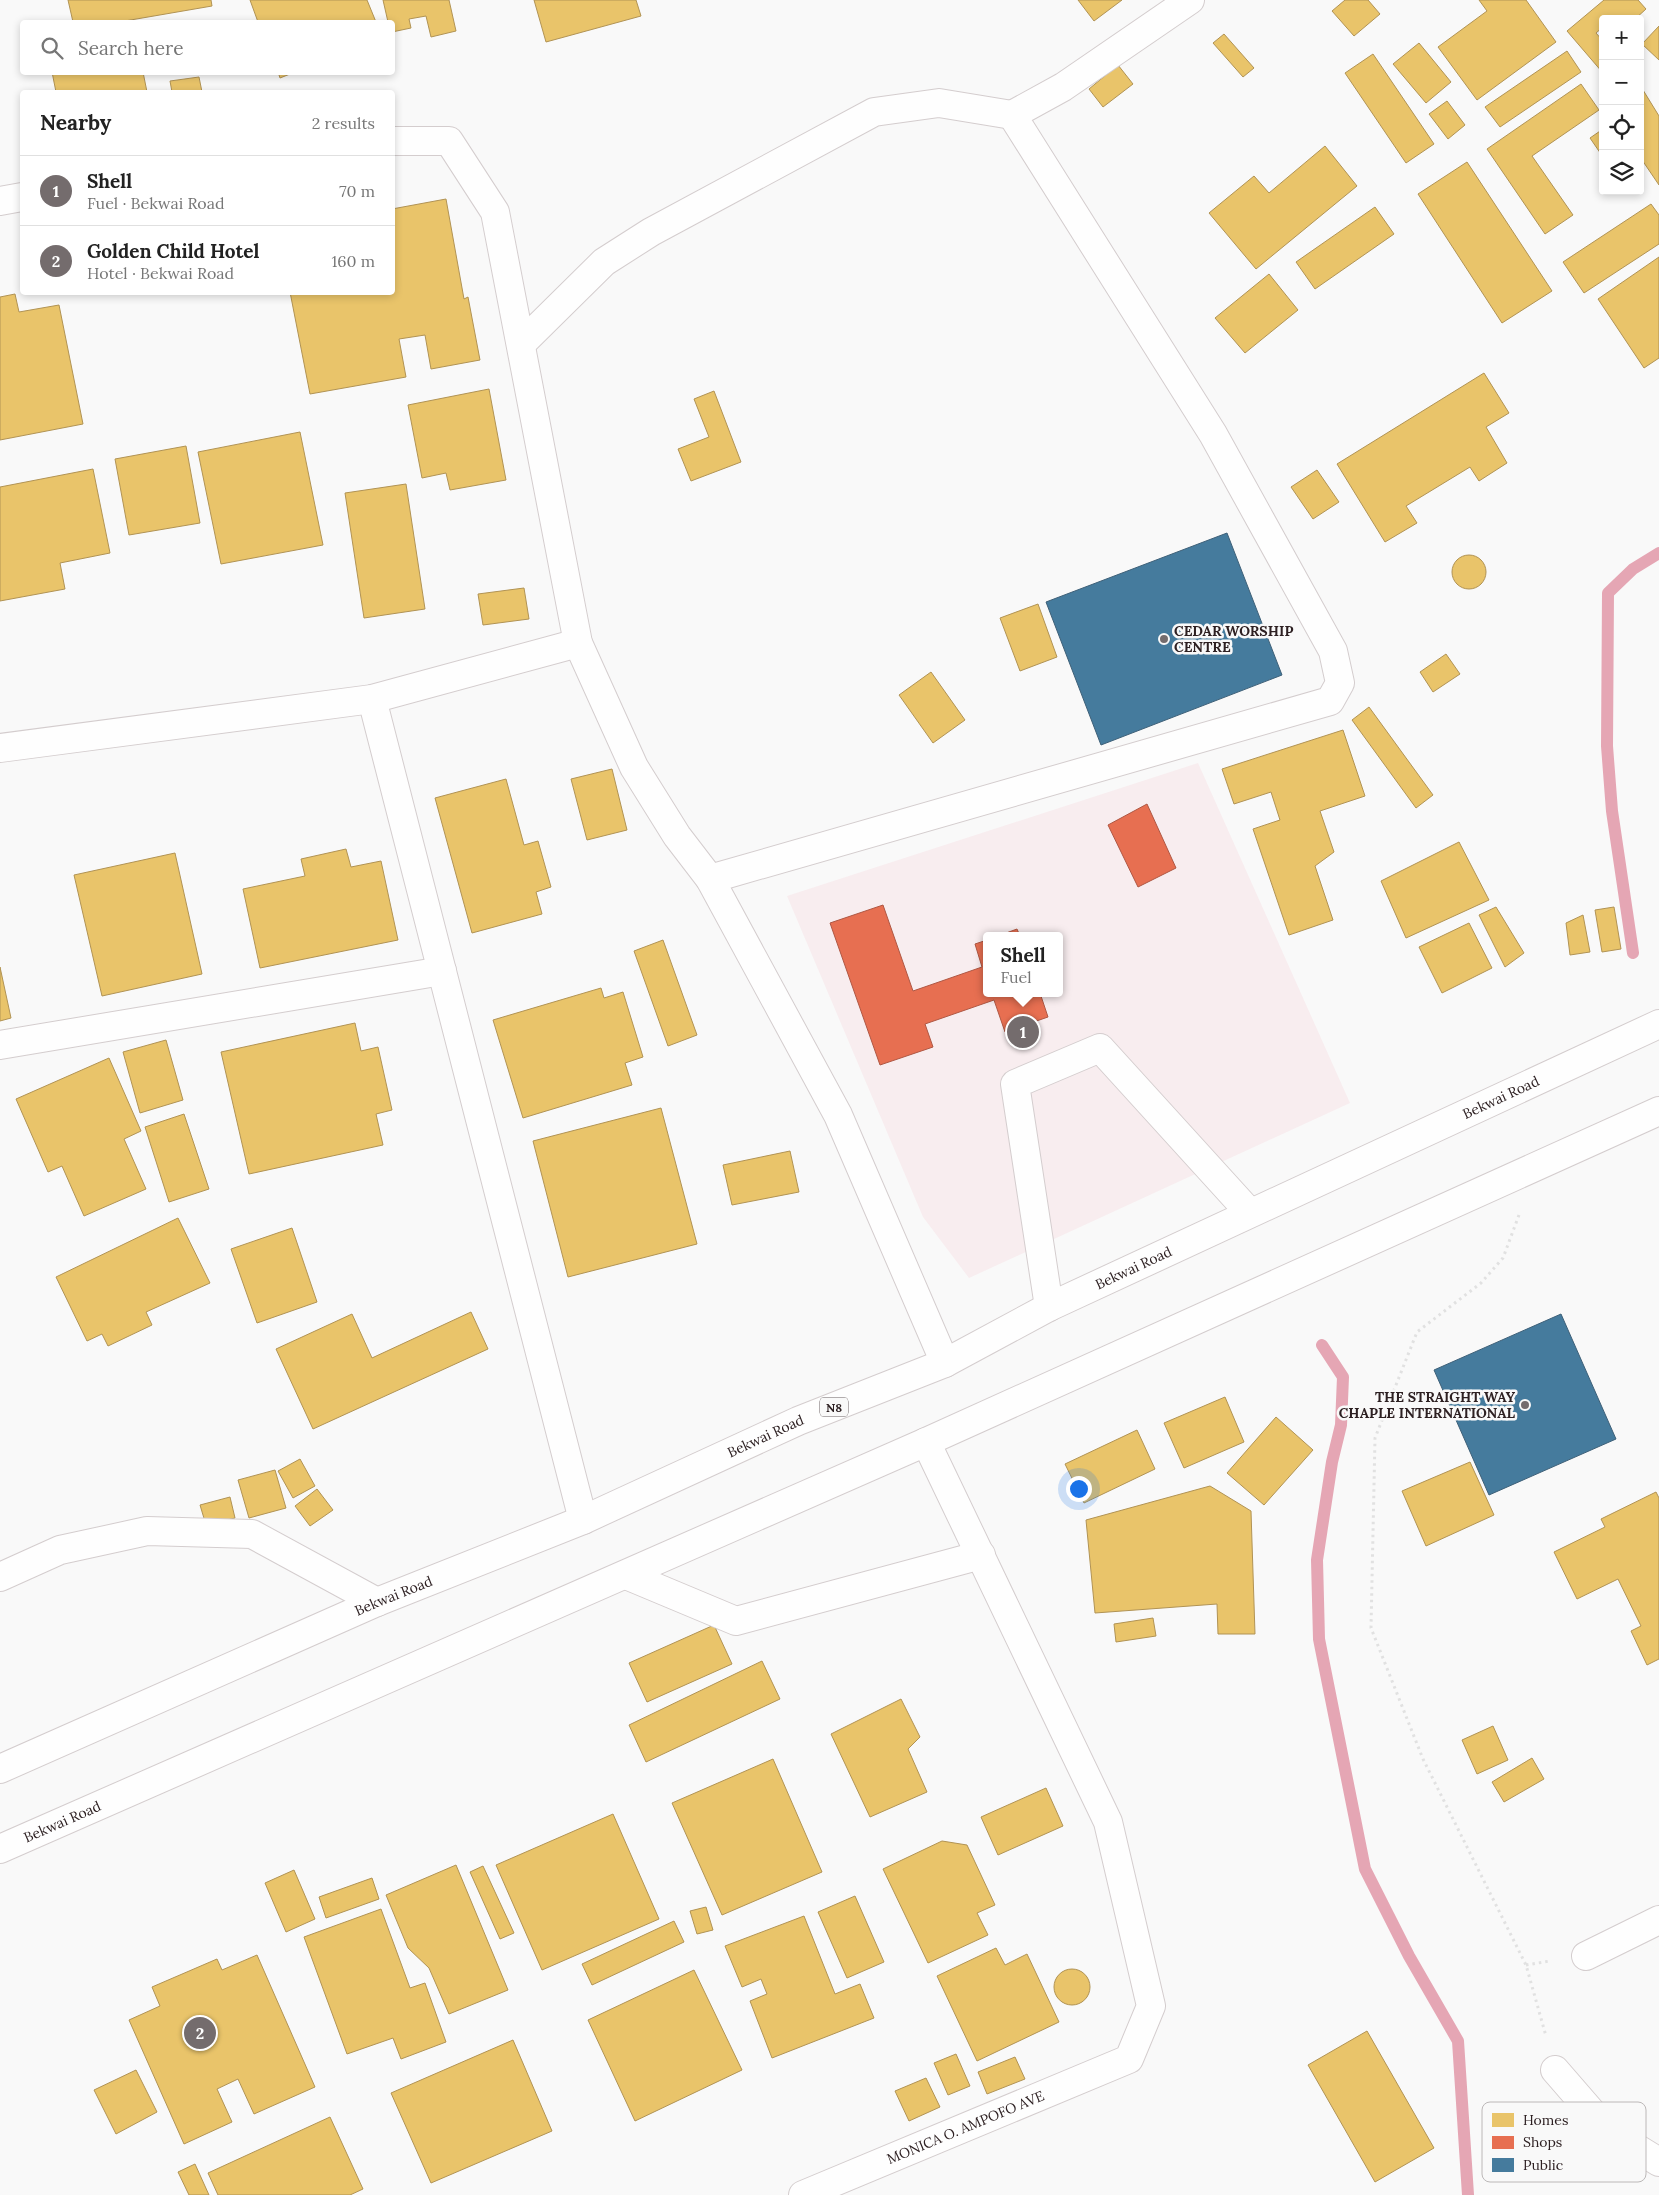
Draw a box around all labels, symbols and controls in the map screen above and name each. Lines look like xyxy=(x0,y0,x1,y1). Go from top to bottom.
map controls xyxy=(1599,15,1644,195)
button: + xyxy=(1599,15,1644,60)
search box xyxy=(20,20,395,75)
icon: search xyxy=(38,34,66,62)
text: Search here xyxy=(78,36,184,60)
button: − xyxy=(1599,60,1644,105)
button: locate xyxy=(1599,105,1644,150)
text: Nearby xyxy=(40,109,111,136)
text: 2 results xyxy=(312,113,375,133)
button: layers xyxy=(1599,150,1644,195)
text: Shell xyxy=(87,169,132,193)
text: 1 xyxy=(53,181,59,201)
text: 70 m xyxy=(339,181,375,201)
text: Fuel · Bekwai Road xyxy=(87,193,225,213)
text: Golden Child Hotel xyxy=(87,239,260,263)
text: 2 xyxy=(52,251,60,271)
text: 160 m xyxy=(331,251,375,271)
text: Hotel · Bekwai Road xyxy=(87,263,234,283)
place label: CEDAR WORSHIP CENTRE xyxy=(1174,622,1293,656)
marker: CEDAR WORSHIP CENTRE xyxy=(1158,633,1170,645)
popup xyxy=(983,932,1063,997)
text: Shell xyxy=(1000,943,1046,967)
text: Fuel xyxy=(1000,967,1032,987)
pin: 1 xyxy=(1007,1013,1039,1051)
street label: Bekwai Road xyxy=(1460,1072,1542,1123)
street label: Bekwai Road xyxy=(1092,1242,1175,1293)
place label: THE STRAIGHT WAY CHAPLE INTERNATIONAL xyxy=(1339,1388,1516,1422)
road number: N8 xyxy=(820,1398,848,1416)
marker: THE STRAIGHT WAY CHAPLE INTERNATIONAL xyxy=(1519,1399,1531,1411)
street label: Bekwai Road xyxy=(724,1411,806,1461)
your location xyxy=(1066,1476,1092,1502)
street label: Bekwai Road xyxy=(352,1572,435,1620)
street label: Bekwai Road xyxy=(21,1797,104,1846)
pin: 2 xyxy=(184,2014,216,2052)
street label: MONICA O. AMPOFO AVE xyxy=(884,2086,1047,2168)
legend xyxy=(1482,2102,1646,2182)
text: Homes xyxy=(1523,2111,1568,2129)
text: Shops xyxy=(1523,2133,1562,2151)
text: Public xyxy=(1523,2156,1563,2174)

